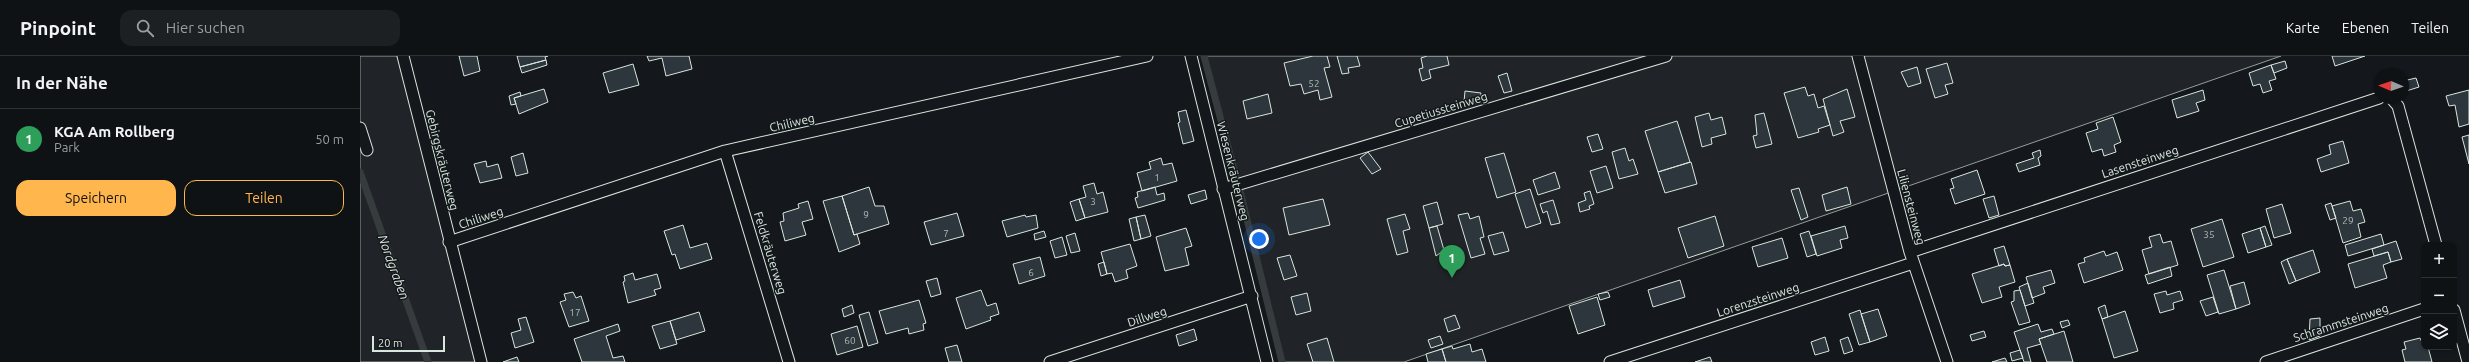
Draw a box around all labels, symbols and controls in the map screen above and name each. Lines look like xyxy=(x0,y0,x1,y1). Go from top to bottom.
search box xyxy=(120,10,400,46)
text: Pinpoint xyxy=(20,17,96,39)
icon: search xyxy=(134,17,156,39)
text: Hier suchen xyxy=(166,19,245,36)
text: Karte xyxy=(2286,20,2320,36)
text: Ebenen xyxy=(2342,20,2389,36)
text: Teilen xyxy=(2411,20,2449,36)
north arrow xyxy=(2373,68,2409,104)
text: In der Nähe xyxy=(16,73,108,92)
house number: 52 xyxy=(1308,78,1320,89)
street label: Cupetiussteinweg xyxy=(1393,89,1489,130)
street label: Gebirgskräuterweg xyxy=(424,108,461,212)
street label: Chiliweg xyxy=(768,111,816,134)
street label: Wiesenkräuterweg xyxy=(1215,120,1252,222)
text: KGA Am Rollberg xyxy=(54,123,175,140)
text: 1 xyxy=(25,132,33,146)
text: 50 m xyxy=(315,132,344,146)
text: Park xyxy=(54,140,80,154)
street label: Lasensteinweg xyxy=(2100,143,2180,180)
street label: Liliensteinweg xyxy=(1895,168,1928,246)
house number: 1 xyxy=(1154,172,1160,183)
button: Speichern xyxy=(16,180,176,216)
button: Teilen xyxy=(184,180,344,216)
house number: 3 xyxy=(1090,196,1096,207)
street label: Chiliweg xyxy=(457,204,505,231)
house number: 9 xyxy=(863,209,869,220)
street label: Feldkräuterweg xyxy=(752,210,789,296)
house number: 29 xyxy=(2342,215,2354,226)
house number: 7 xyxy=(943,228,949,239)
your location xyxy=(1249,229,1269,249)
house number: 35 xyxy=(2203,229,2215,240)
water label: Nordgraben xyxy=(376,233,412,301)
map controls xyxy=(2421,242,2457,350)
button: + xyxy=(2421,242,2457,278)
pin: 1 xyxy=(1439,245,1465,278)
house number: 6 xyxy=(1028,267,1034,278)
button: − xyxy=(2421,278,2457,314)
street label: Lorenzsteinweg xyxy=(1715,280,1801,319)
street label: Schrammsteinweg xyxy=(2292,301,2390,344)
street label: Dillweg xyxy=(1126,304,1168,329)
house number: 17 xyxy=(569,307,581,318)
button: layers xyxy=(2421,314,2457,350)
scale bar xyxy=(372,334,445,353)
house number: 60 xyxy=(844,335,856,346)
text: 20 m xyxy=(378,337,402,349)

